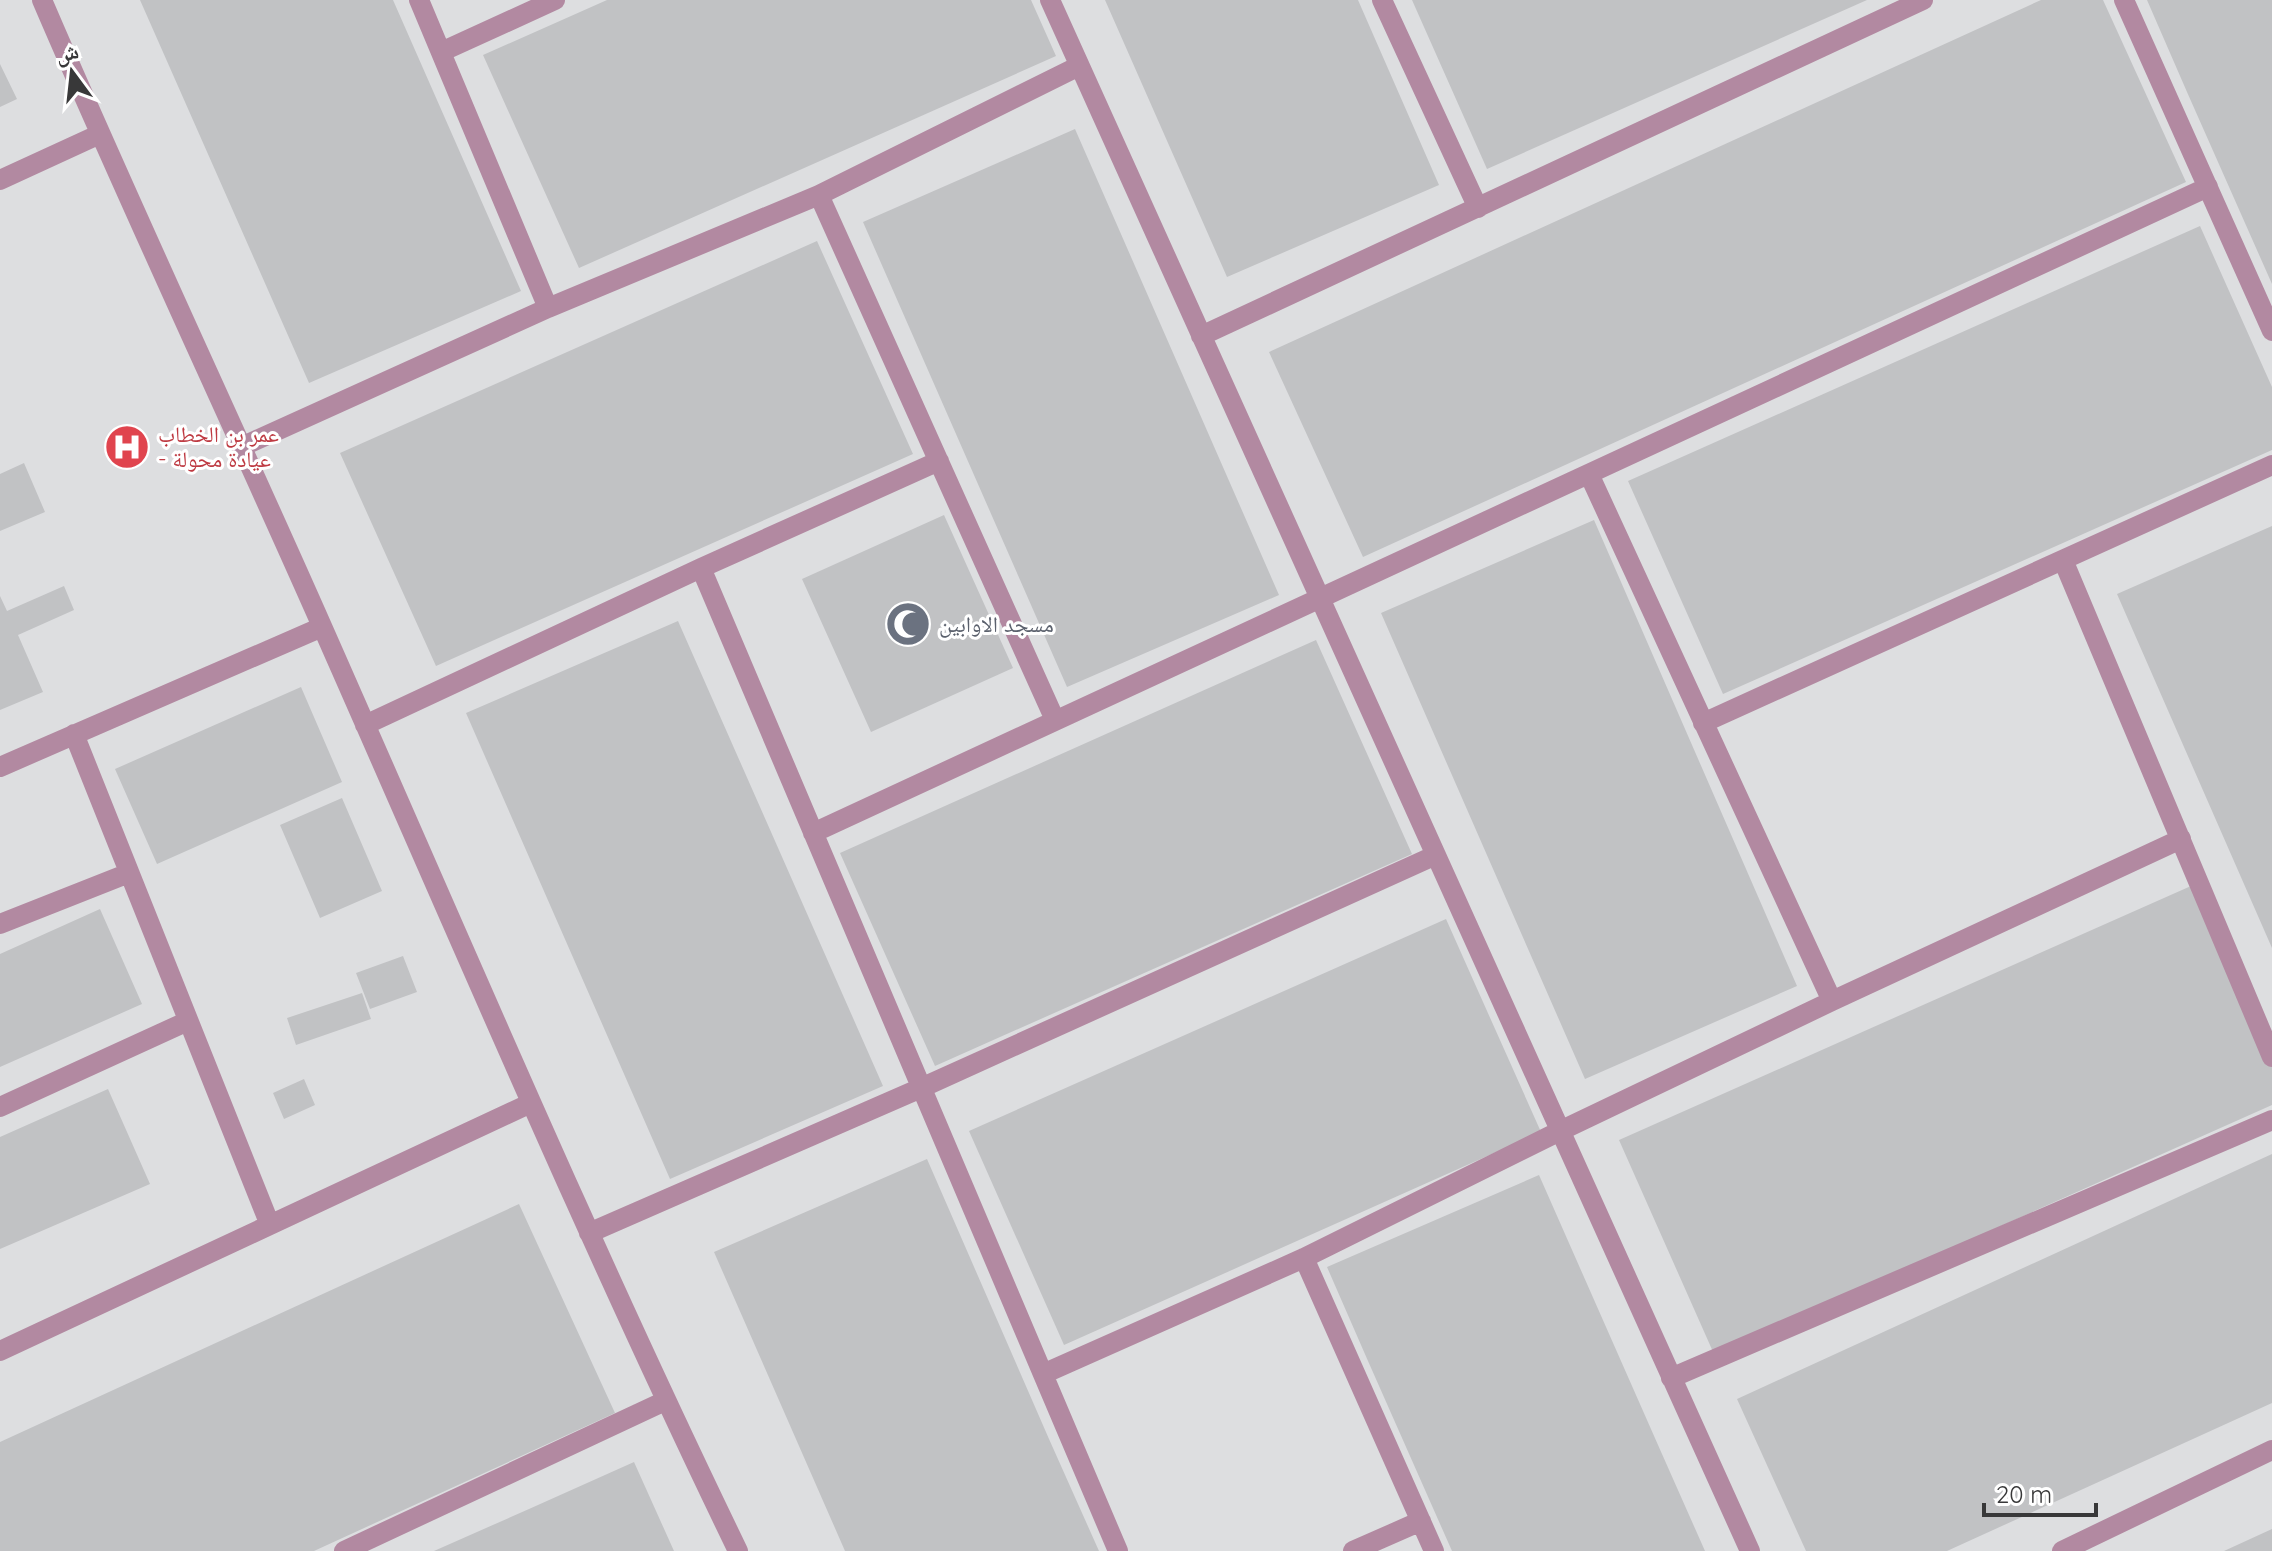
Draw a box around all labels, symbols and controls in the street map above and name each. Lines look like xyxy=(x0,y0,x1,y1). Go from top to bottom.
north arrow xyxy=(32,32,112,112)
text: ش xyxy=(52,36,82,69)
place label: عمر بن الخطاب - عيادة محولة xyxy=(158,420,279,473)
hospital icon: عمر بن الخطاب - عيادة محولة xyxy=(103,423,151,471)
mosque icon: مسجد الاوابين xyxy=(884,600,932,648)
place label: مسجد الاوابين xyxy=(939,610,1054,638)
scale bar xyxy=(1984,1467,2096,1517)
text: 20 m xyxy=(1996,1479,2052,1509)

